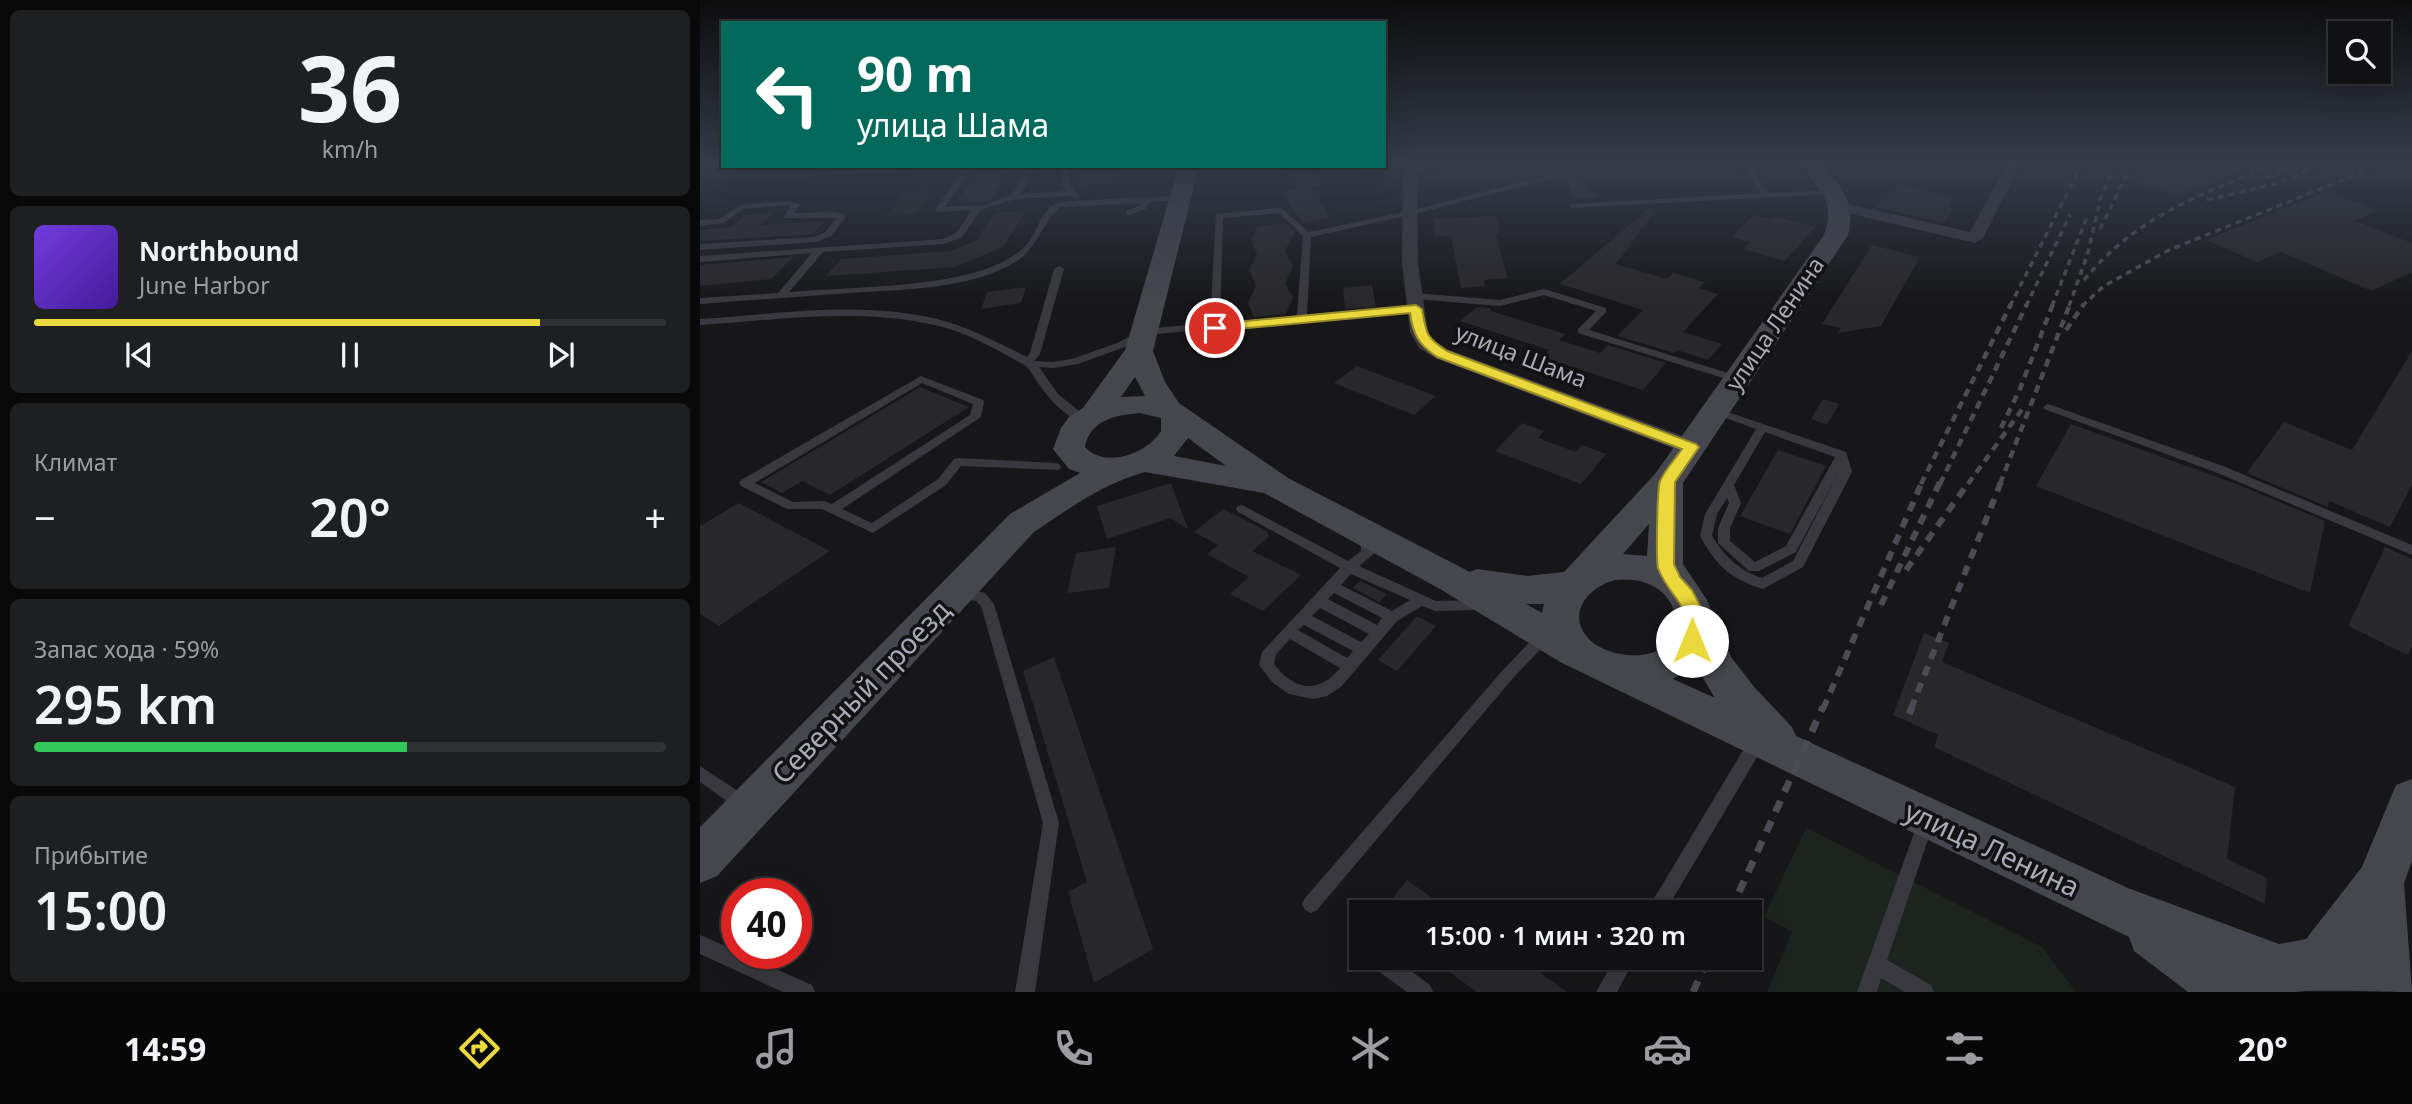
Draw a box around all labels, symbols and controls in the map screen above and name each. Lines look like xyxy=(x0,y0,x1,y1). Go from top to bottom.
map controls xyxy=(2328,21,2391,84)
button: search xyxy=(2328,21,2391,84)
text: 36 xyxy=(298,25,402,149)
text: 90 m xyxy=(857,40,974,106)
icon: left xyxy=(742,49,833,140)
text: улица Шама xyxy=(857,103,1049,146)
text: km/h xyxy=(322,133,378,165)
text: Northbound xyxy=(139,233,299,269)
street label: улица Ленина xyxy=(1718,250,1831,397)
text: June Harbor xyxy=(139,269,270,301)
pin xyxy=(1185,298,1245,358)
icon: arrive xyxy=(1196,309,1234,347)
street label: улица Шама xyxy=(1451,315,1592,395)
icon: previous xyxy=(120,336,158,374)
icon: pause xyxy=(331,336,369,374)
icon: next xyxy=(542,336,580,374)
text: Климат xyxy=(34,446,117,478)
text: 20° xyxy=(309,481,391,552)
text: − xyxy=(34,491,56,543)
text: + xyxy=(644,491,666,543)
street label: Северный проезд xyxy=(763,591,958,791)
position arrow xyxy=(1655,604,1729,678)
text: Запас хода · 59% xyxy=(34,633,219,665)
text: 295 km xyxy=(34,668,217,739)
street label: улица Ленина xyxy=(1899,791,2086,905)
text: Прибытие xyxy=(34,839,148,871)
text: 15:00 xyxy=(34,874,167,945)
speed limit sign: 40 xyxy=(721,878,812,969)
text: 15:00 · 1 мин · 320 m xyxy=(1425,917,1686,953)
icon: directions xyxy=(455,1024,504,1073)
icon: music xyxy=(752,1024,801,1073)
icon: phone xyxy=(1049,1024,1098,1073)
icon: climate xyxy=(1346,1024,1395,1073)
icon: car xyxy=(1643,1024,1692,1073)
icon: filters xyxy=(1940,1024,1989,1073)
text: 14:59 xyxy=(124,1027,206,1070)
text: 20° xyxy=(2238,1027,2288,1070)

